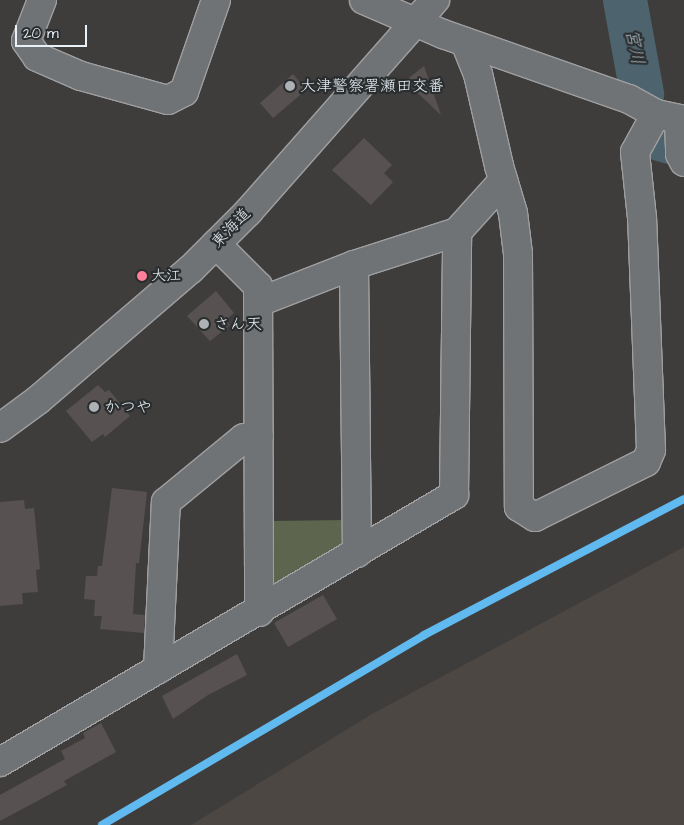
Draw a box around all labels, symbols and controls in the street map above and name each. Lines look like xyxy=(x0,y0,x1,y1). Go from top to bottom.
scale bar xyxy=(18,15,90,47)
text: 20 m xyxy=(23,23,59,44)
water label: 宮川 xyxy=(620,27,648,67)
place label: 大津警察署瀬田交番 xyxy=(300,76,444,96)
marker: 大津警察署瀬田交番 xyxy=(284,80,296,92)
street label: 東海道 xyxy=(207,204,255,252)
place label: 大江 xyxy=(151,267,181,285)
marker: 大江 xyxy=(137,271,147,281)
place label: さん天 xyxy=(214,314,262,334)
marker: さん天 xyxy=(198,318,210,330)
place label: かつや xyxy=(104,397,152,417)
marker: かつや xyxy=(88,401,100,413)

